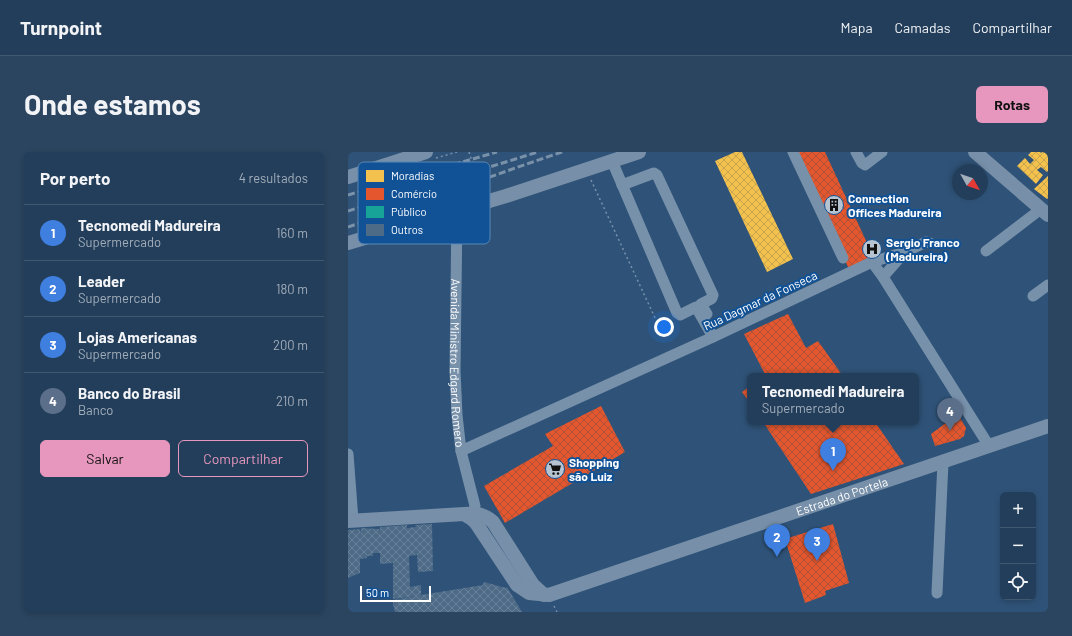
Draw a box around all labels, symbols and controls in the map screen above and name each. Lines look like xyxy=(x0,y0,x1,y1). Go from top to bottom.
text: Turnpoint xyxy=(20,16,102,39)
text: Mapa xyxy=(841,19,873,36)
text: Camadas xyxy=(895,19,950,36)
text: Compartilhar xyxy=(972,19,1052,36)
button: Rotas xyxy=(976,86,1048,123)
text: Onde estamos xyxy=(24,87,201,121)
legend xyxy=(358,162,490,244)
north arrow xyxy=(952,164,988,200)
text: Por perto xyxy=(40,168,110,188)
text: Moradias xyxy=(391,169,434,182)
text: 4 resultados xyxy=(239,170,308,186)
text: Comércio xyxy=(391,187,437,200)
place label: Connection Offices Madureira xyxy=(848,191,942,219)
building icon: Connection Offices Madureira xyxy=(823,194,845,216)
text: Público xyxy=(391,205,426,218)
text: Tecnomedi Madureira xyxy=(78,216,221,234)
text: Outros xyxy=(391,223,423,236)
text: 1 xyxy=(51,225,55,241)
text: 160 m xyxy=(276,225,308,241)
text: Supermercado xyxy=(78,234,161,250)
place label: Sergio Franco (Madureira) xyxy=(885,235,960,263)
hospital icon: Sergio Franco (Madureira) xyxy=(861,238,883,260)
street label: Rua Dagmar da Fonseca xyxy=(701,267,819,333)
text: Leader xyxy=(78,272,125,290)
street label: Avenida Ministro Edgard Romero xyxy=(448,279,468,448)
text: 2 xyxy=(49,281,57,297)
text: 180 m xyxy=(276,281,308,297)
text: Supermercado xyxy=(78,290,161,306)
your location xyxy=(654,317,674,337)
text: Lojas Americanas xyxy=(78,328,197,346)
text: 3 xyxy=(49,337,57,353)
text: 200 m xyxy=(273,337,308,353)
text: Supermercado xyxy=(78,346,161,362)
popup xyxy=(747,373,919,425)
text: Tecnomedi Madureira xyxy=(762,382,904,400)
text: Banco do Brasil xyxy=(78,384,180,402)
text: 4 xyxy=(49,393,57,409)
text: 210 m xyxy=(276,393,308,409)
pin: 4 xyxy=(937,398,963,431)
text: Supermercado xyxy=(762,400,845,416)
text: Banco xyxy=(78,402,113,418)
pin: 1 xyxy=(820,438,846,471)
button: Salvar xyxy=(40,440,170,477)
button: Compartilhar xyxy=(178,440,308,477)
place label: Shopping são Luiz xyxy=(569,455,620,483)
supermarket icon: Shopping são Luiz xyxy=(544,458,566,480)
street label: Estrada do Portela xyxy=(794,474,889,518)
map controls xyxy=(1000,492,1036,600)
button: + xyxy=(1000,492,1036,528)
pin: 2 xyxy=(764,524,790,557)
pin: 3 xyxy=(804,528,830,561)
button: − xyxy=(1000,528,1036,564)
button: locate xyxy=(1000,564,1036,600)
scale bar xyxy=(360,584,431,603)
text: 50 m xyxy=(366,586,389,599)

